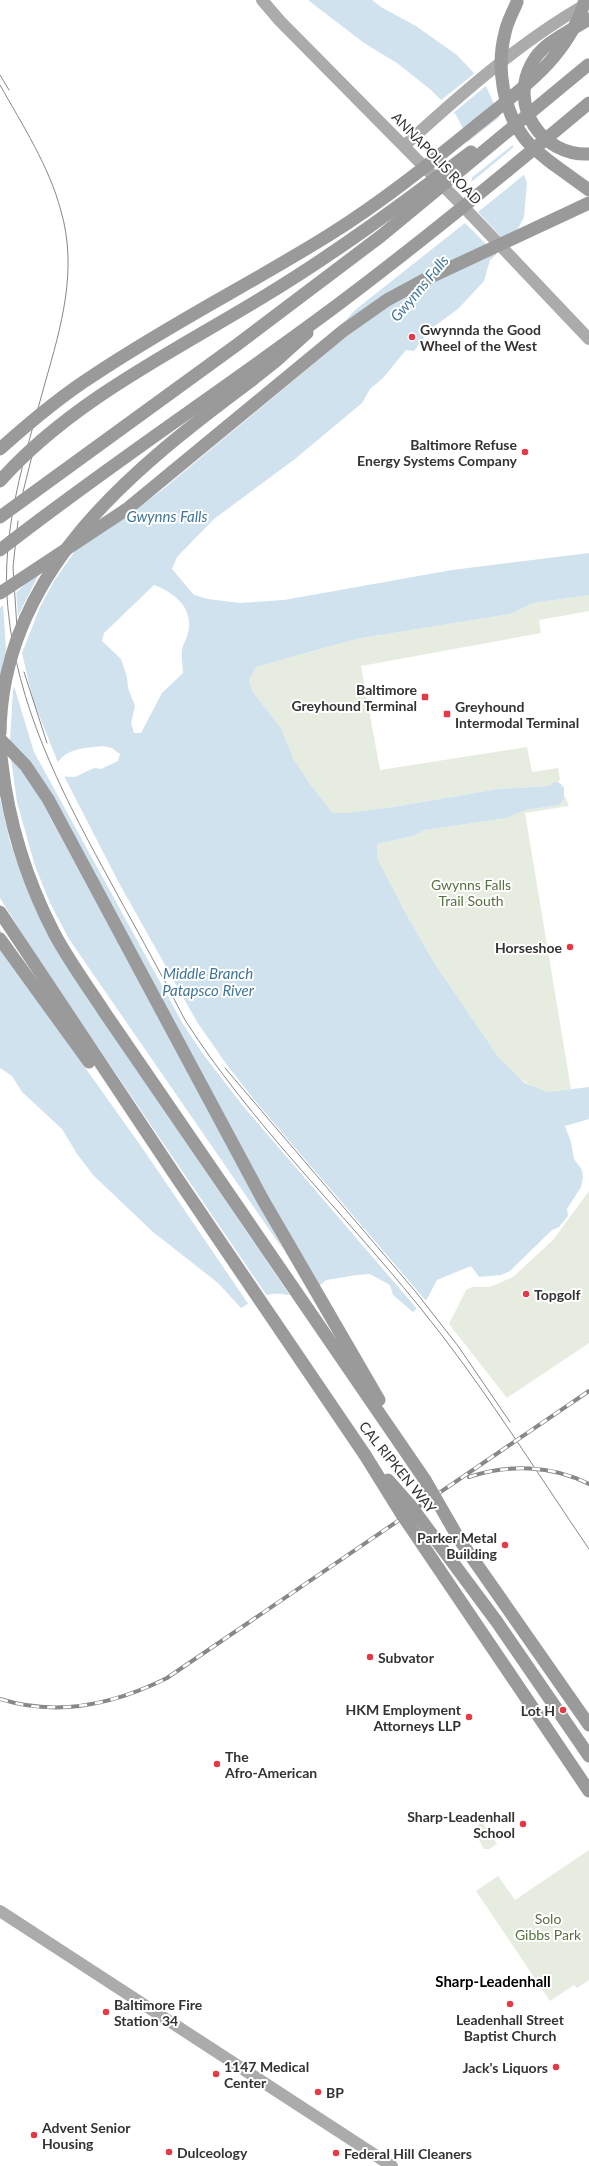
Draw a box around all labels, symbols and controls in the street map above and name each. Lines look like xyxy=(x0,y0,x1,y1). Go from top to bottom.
street label: ANNAPOLIS ROAD xyxy=(389,108,485,208)
water label: Gwynns Falls xyxy=(386,251,452,325)
place label: Gwynnda the Good Wheel of the West xyxy=(420,321,541,354)
marker: Gwynnda the Good Wheel of the West xyxy=(407,332,417,342)
place label: Baltimore Refuse Energy Systems Company xyxy=(357,436,518,469)
marker: Baltimore Refuse Energy Systems Company xyxy=(520,447,530,457)
water label: Gwynns Falls xyxy=(127,507,207,525)
place label: Baltimore Greyhound Terminal xyxy=(291,681,418,714)
marker: Baltimore Greyhound Terminal xyxy=(420,692,430,702)
place label: Greyhound Intermodal Terminal xyxy=(455,698,579,731)
marker: Greyhound Intermodal Terminal xyxy=(442,709,452,719)
park label: Gwynns Falls Trail South xyxy=(431,876,511,909)
place label: Horseshoe xyxy=(495,939,563,956)
marker: Horseshoe xyxy=(565,942,575,952)
water label: Middle Branch Patapsco River xyxy=(162,964,255,999)
place label: Topgolf xyxy=(534,1286,581,1303)
marker: Topgolf xyxy=(521,1289,531,1299)
street label: CAL RIPKEN WAY xyxy=(356,1418,440,1516)
place label: Parker Metal Building xyxy=(417,1529,498,1562)
marker: Parker Metal Building xyxy=(500,1540,510,1550)
place label: Subvator xyxy=(378,1649,435,1666)
marker: Subvator xyxy=(365,1652,375,1662)
place label: HKM Employment Attorneys LLP xyxy=(346,1701,462,1734)
place label: Lot H xyxy=(521,1702,555,1719)
marker: Lot H xyxy=(558,1705,568,1715)
marker: HKM Employment Attorneys LLP xyxy=(464,1712,474,1722)
place label: The Afro-American xyxy=(224,1748,317,1781)
marker: The Afro-American xyxy=(212,1759,222,1769)
place label: Sharp-Leadenhall School xyxy=(407,1808,515,1841)
marker: Sharp-Leadenhall School xyxy=(518,1819,528,1829)
park label: Solo Gibbs Park xyxy=(515,1910,582,1943)
district label: Sharp-Leadenhall xyxy=(435,1972,551,1990)
place label: Baltimore Fire Station 34 xyxy=(114,1996,203,2029)
marker: Leadenhall Street Baptist Church xyxy=(505,1999,515,2009)
marker: Baltimore Fire Station 34 xyxy=(101,2007,111,2017)
place label: Leadenhall Street Baptist Church xyxy=(456,2011,565,2044)
place label: 1147 Medical Center xyxy=(224,2058,309,2091)
place label: Jack's Liquors xyxy=(462,2059,548,2076)
marker: Jack's Liquors xyxy=(551,2062,561,2072)
marker: 1147 Medical Center xyxy=(211,2069,221,2079)
place label: BP xyxy=(326,2084,344,2101)
marker: BP xyxy=(313,2087,323,2097)
place label: Advent Senior Housing xyxy=(41,2119,131,2152)
marker: Advent Senior Housing xyxy=(29,2130,39,2140)
place label: Dulceology xyxy=(177,2144,248,2161)
place label: Federal Hill Cleaners xyxy=(344,2145,472,2162)
marker: Dulceology xyxy=(164,2147,174,2157)
marker: Federal Hill Cleaners xyxy=(331,2148,341,2158)

